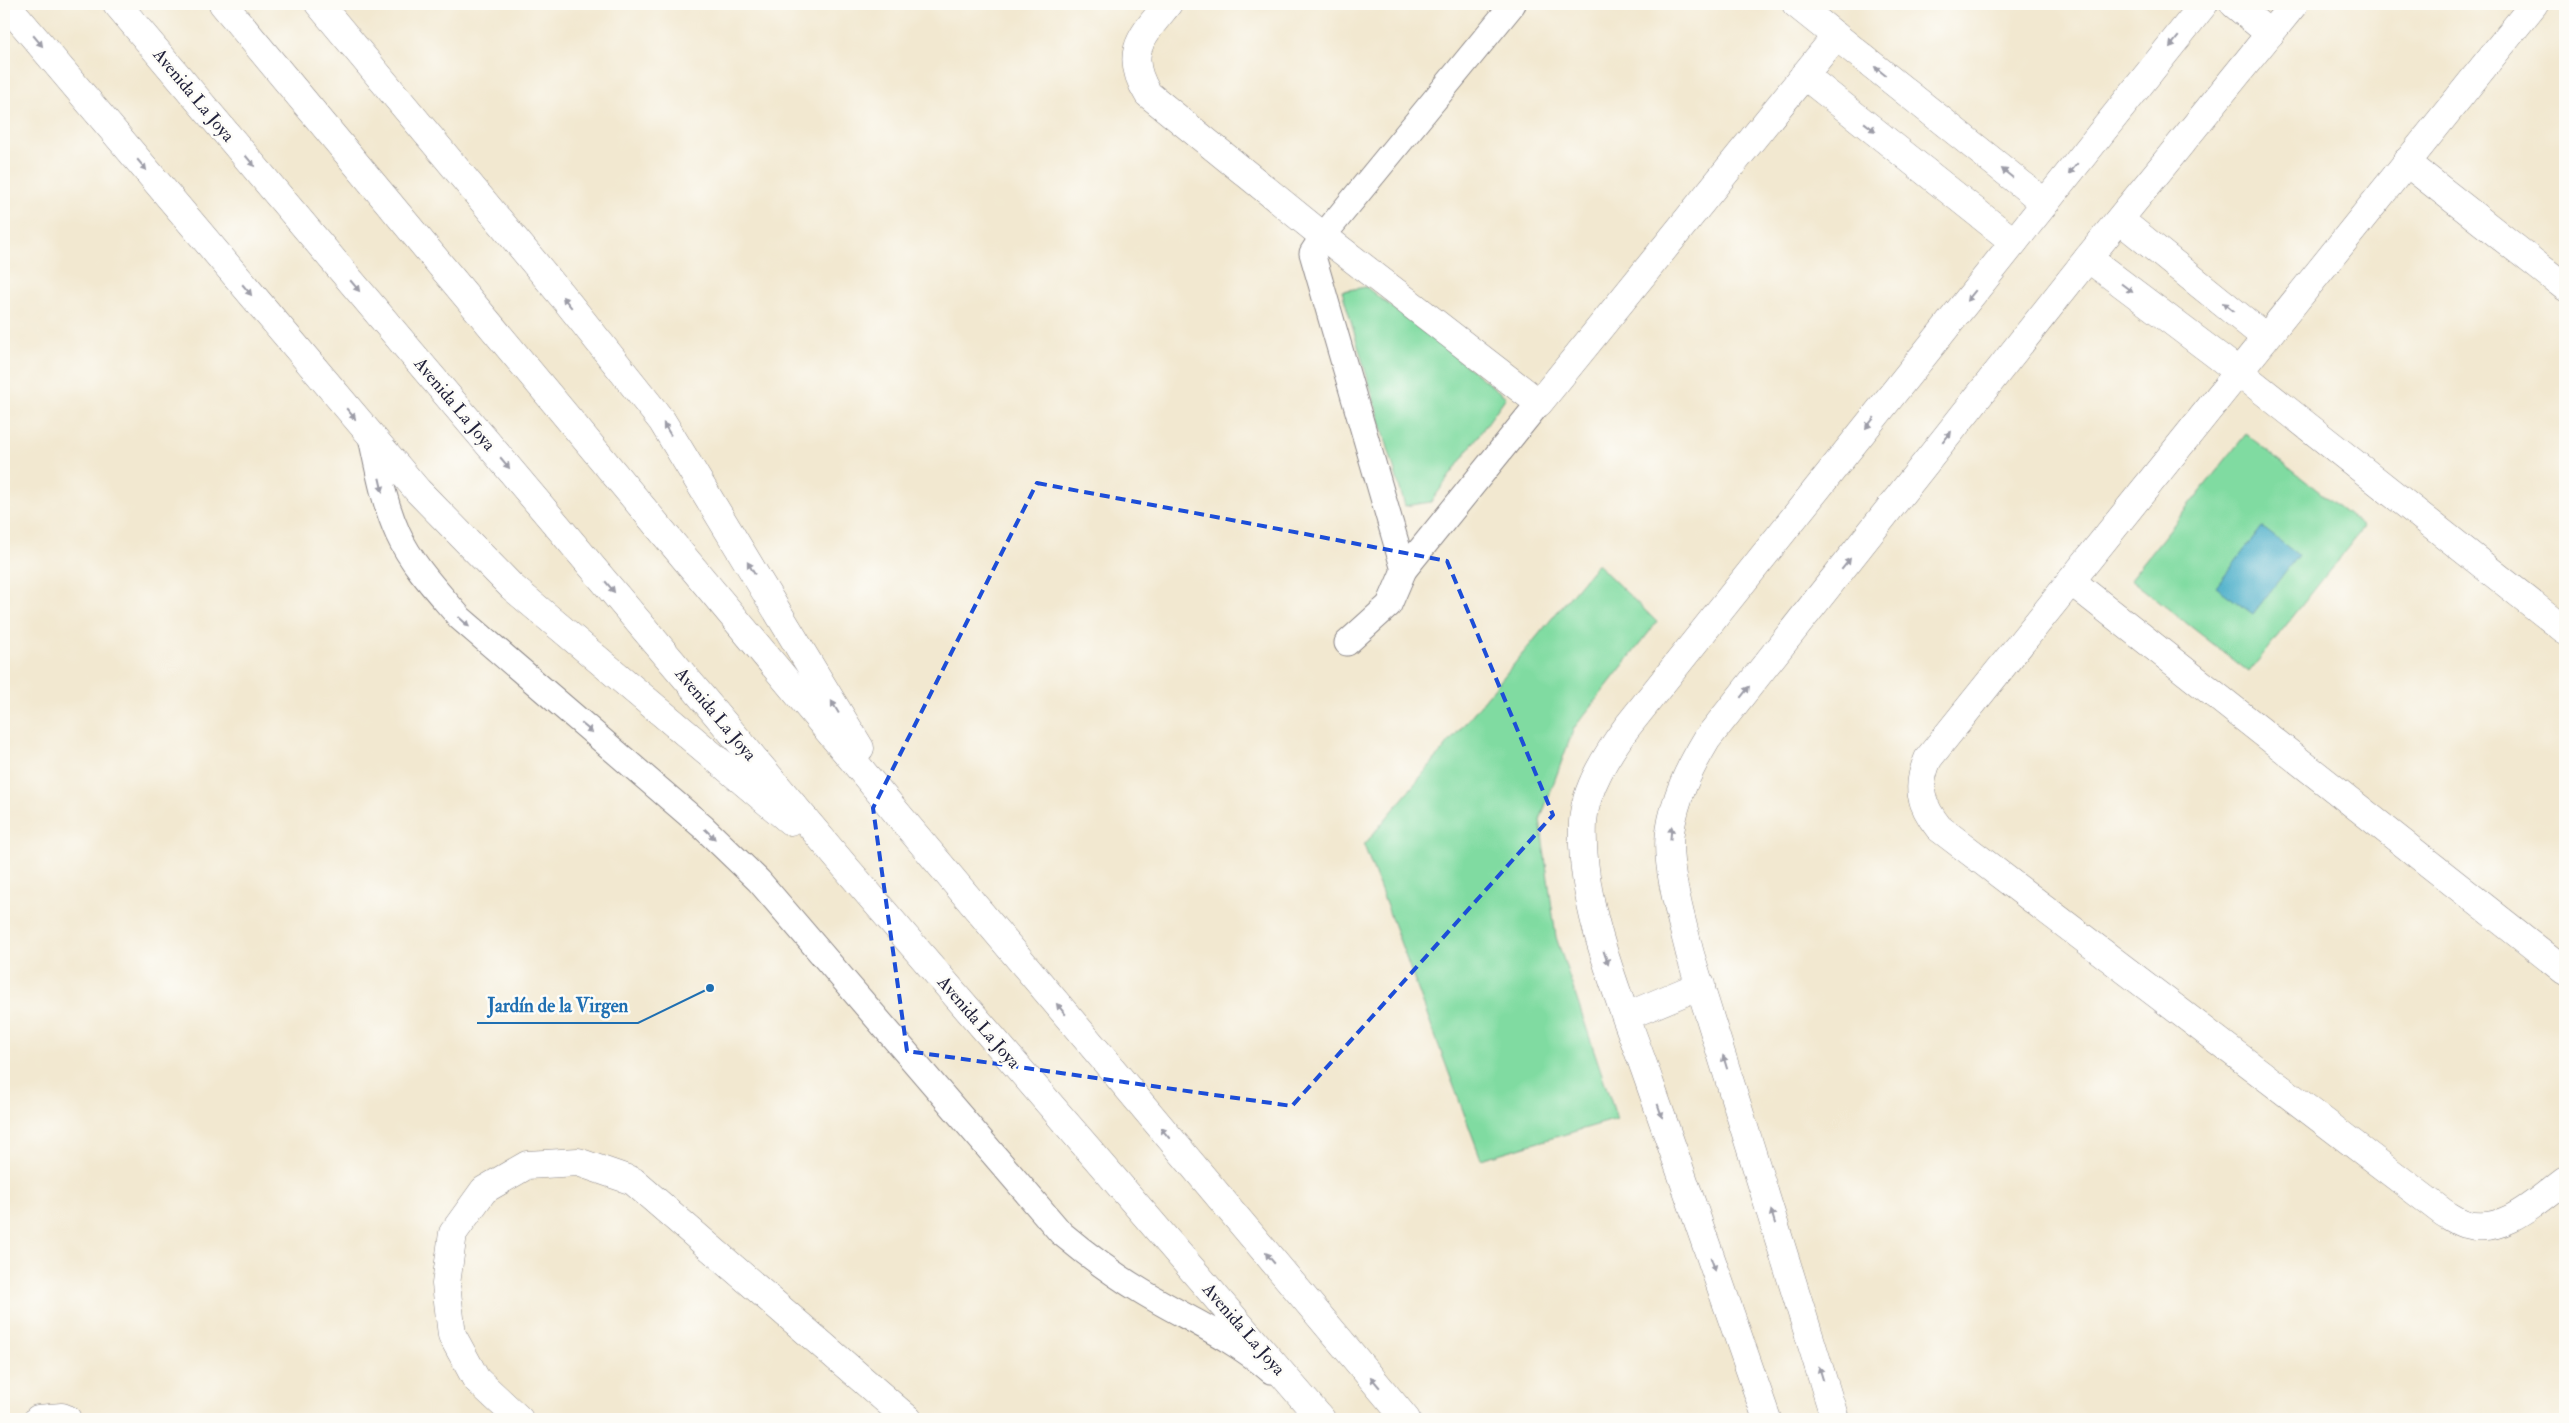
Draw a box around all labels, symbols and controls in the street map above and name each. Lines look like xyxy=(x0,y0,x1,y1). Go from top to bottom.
one-way arrow xyxy=(32,34,43,47)
one-way arrow xyxy=(2168,35,2179,48)
street label: Avenida La Joya xyxy=(147,43,240,147)
one-way arrow xyxy=(1874,66,1887,77)
one-way arrow xyxy=(1863,122,1876,133)
one-way arrow xyxy=(245,155,256,168)
one-way arrow xyxy=(137,159,148,172)
one-way arrow xyxy=(2067,162,2078,175)
one-way arrow xyxy=(2001,167,2014,178)
one-way arrow xyxy=(349,279,361,291)
one-way arrow xyxy=(2120,282,2133,293)
one-way arrow xyxy=(241,283,252,296)
one-way arrow xyxy=(1966,289,1976,303)
one-way arrow xyxy=(561,295,572,308)
one-way arrow xyxy=(2221,301,2234,312)
street label: Avenida La Joya xyxy=(408,352,501,456)
one-way arrow xyxy=(346,407,357,420)
one-way arrow xyxy=(1864,416,1875,429)
one-way arrow xyxy=(663,423,672,436)
one-way arrow xyxy=(1941,431,1952,444)
one-way arrow xyxy=(499,457,511,469)
one-way arrow xyxy=(377,477,385,492)
one-way arrow xyxy=(1840,558,1851,571)
one-way arrow xyxy=(747,562,756,575)
one-way arrow xyxy=(604,581,615,594)
one-way arrow xyxy=(458,616,470,628)
street label: Avenida La Joya xyxy=(669,662,762,766)
one-way arrow xyxy=(1739,685,1750,698)
one-way arrow xyxy=(831,701,840,714)
one-way arrow xyxy=(581,722,593,733)
one-way arrow xyxy=(1667,825,1675,841)
one-way arrow xyxy=(704,828,716,840)
one-way arrow xyxy=(1603,950,1610,965)
street label: Avenida La Joya xyxy=(932,971,1025,1074)
callout: Jardín de la Virgen xyxy=(477,989,638,1023)
text: Jardín de la Virgen xyxy=(487,994,629,1019)
one-way arrow xyxy=(1056,1003,1067,1015)
one-way arrow xyxy=(1720,1055,1728,1070)
one-way arrow xyxy=(1656,1104,1664,1119)
one-way arrow xyxy=(1160,1127,1171,1140)
one-way arrow xyxy=(1768,1210,1776,1225)
one-way arrow xyxy=(1264,1252,1276,1264)
one-way arrow xyxy=(1710,1257,1717,1272)
street label: Avenida La Joya xyxy=(1197,1278,1290,1381)
one-way arrow xyxy=(1816,1365,1824,1380)
one-way arrow xyxy=(1369,1376,1380,1389)

